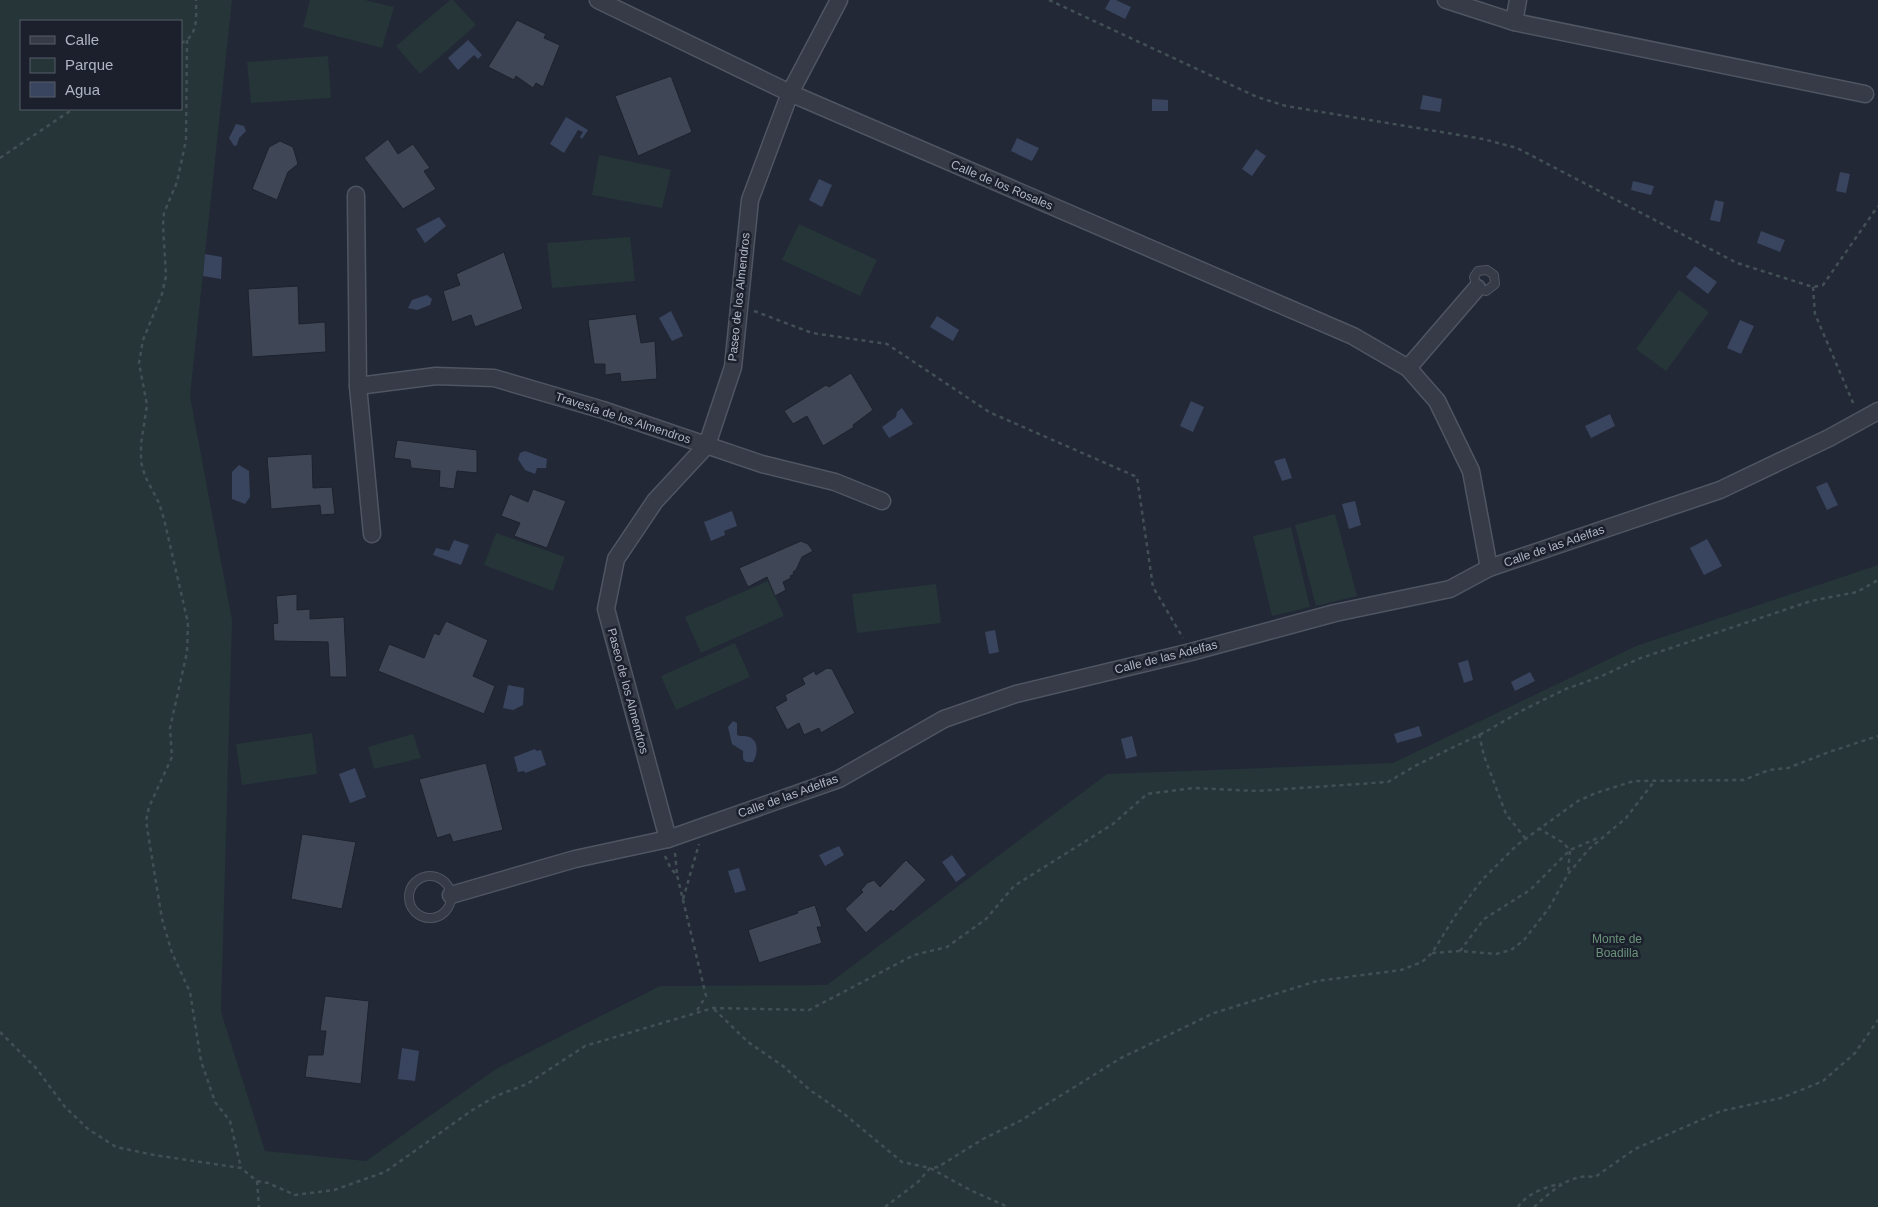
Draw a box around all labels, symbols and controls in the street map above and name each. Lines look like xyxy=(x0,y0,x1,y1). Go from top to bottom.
legend xyxy=(20,20,182,110)
text: Calle xyxy=(65,31,99,48)
text: Parque xyxy=(65,56,113,73)
text: Agua xyxy=(65,81,101,98)
street label: Calle de los Rosales xyxy=(949,157,1055,213)
street label: Paseo de los Almendros xyxy=(725,232,753,362)
street label: Travesía de los Almendros xyxy=(553,389,693,447)
street label: Calle de las Adelfas xyxy=(1502,522,1606,570)
street label: Paseo de los Almendros xyxy=(604,627,652,755)
street label: Calle de las Adelfas xyxy=(1113,637,1219,677)
street label: Calle de las Adelfas xyxy=(736,771,840,821)
park label: Monte de Boadilla xyxy=(1592,932,1642,960)

